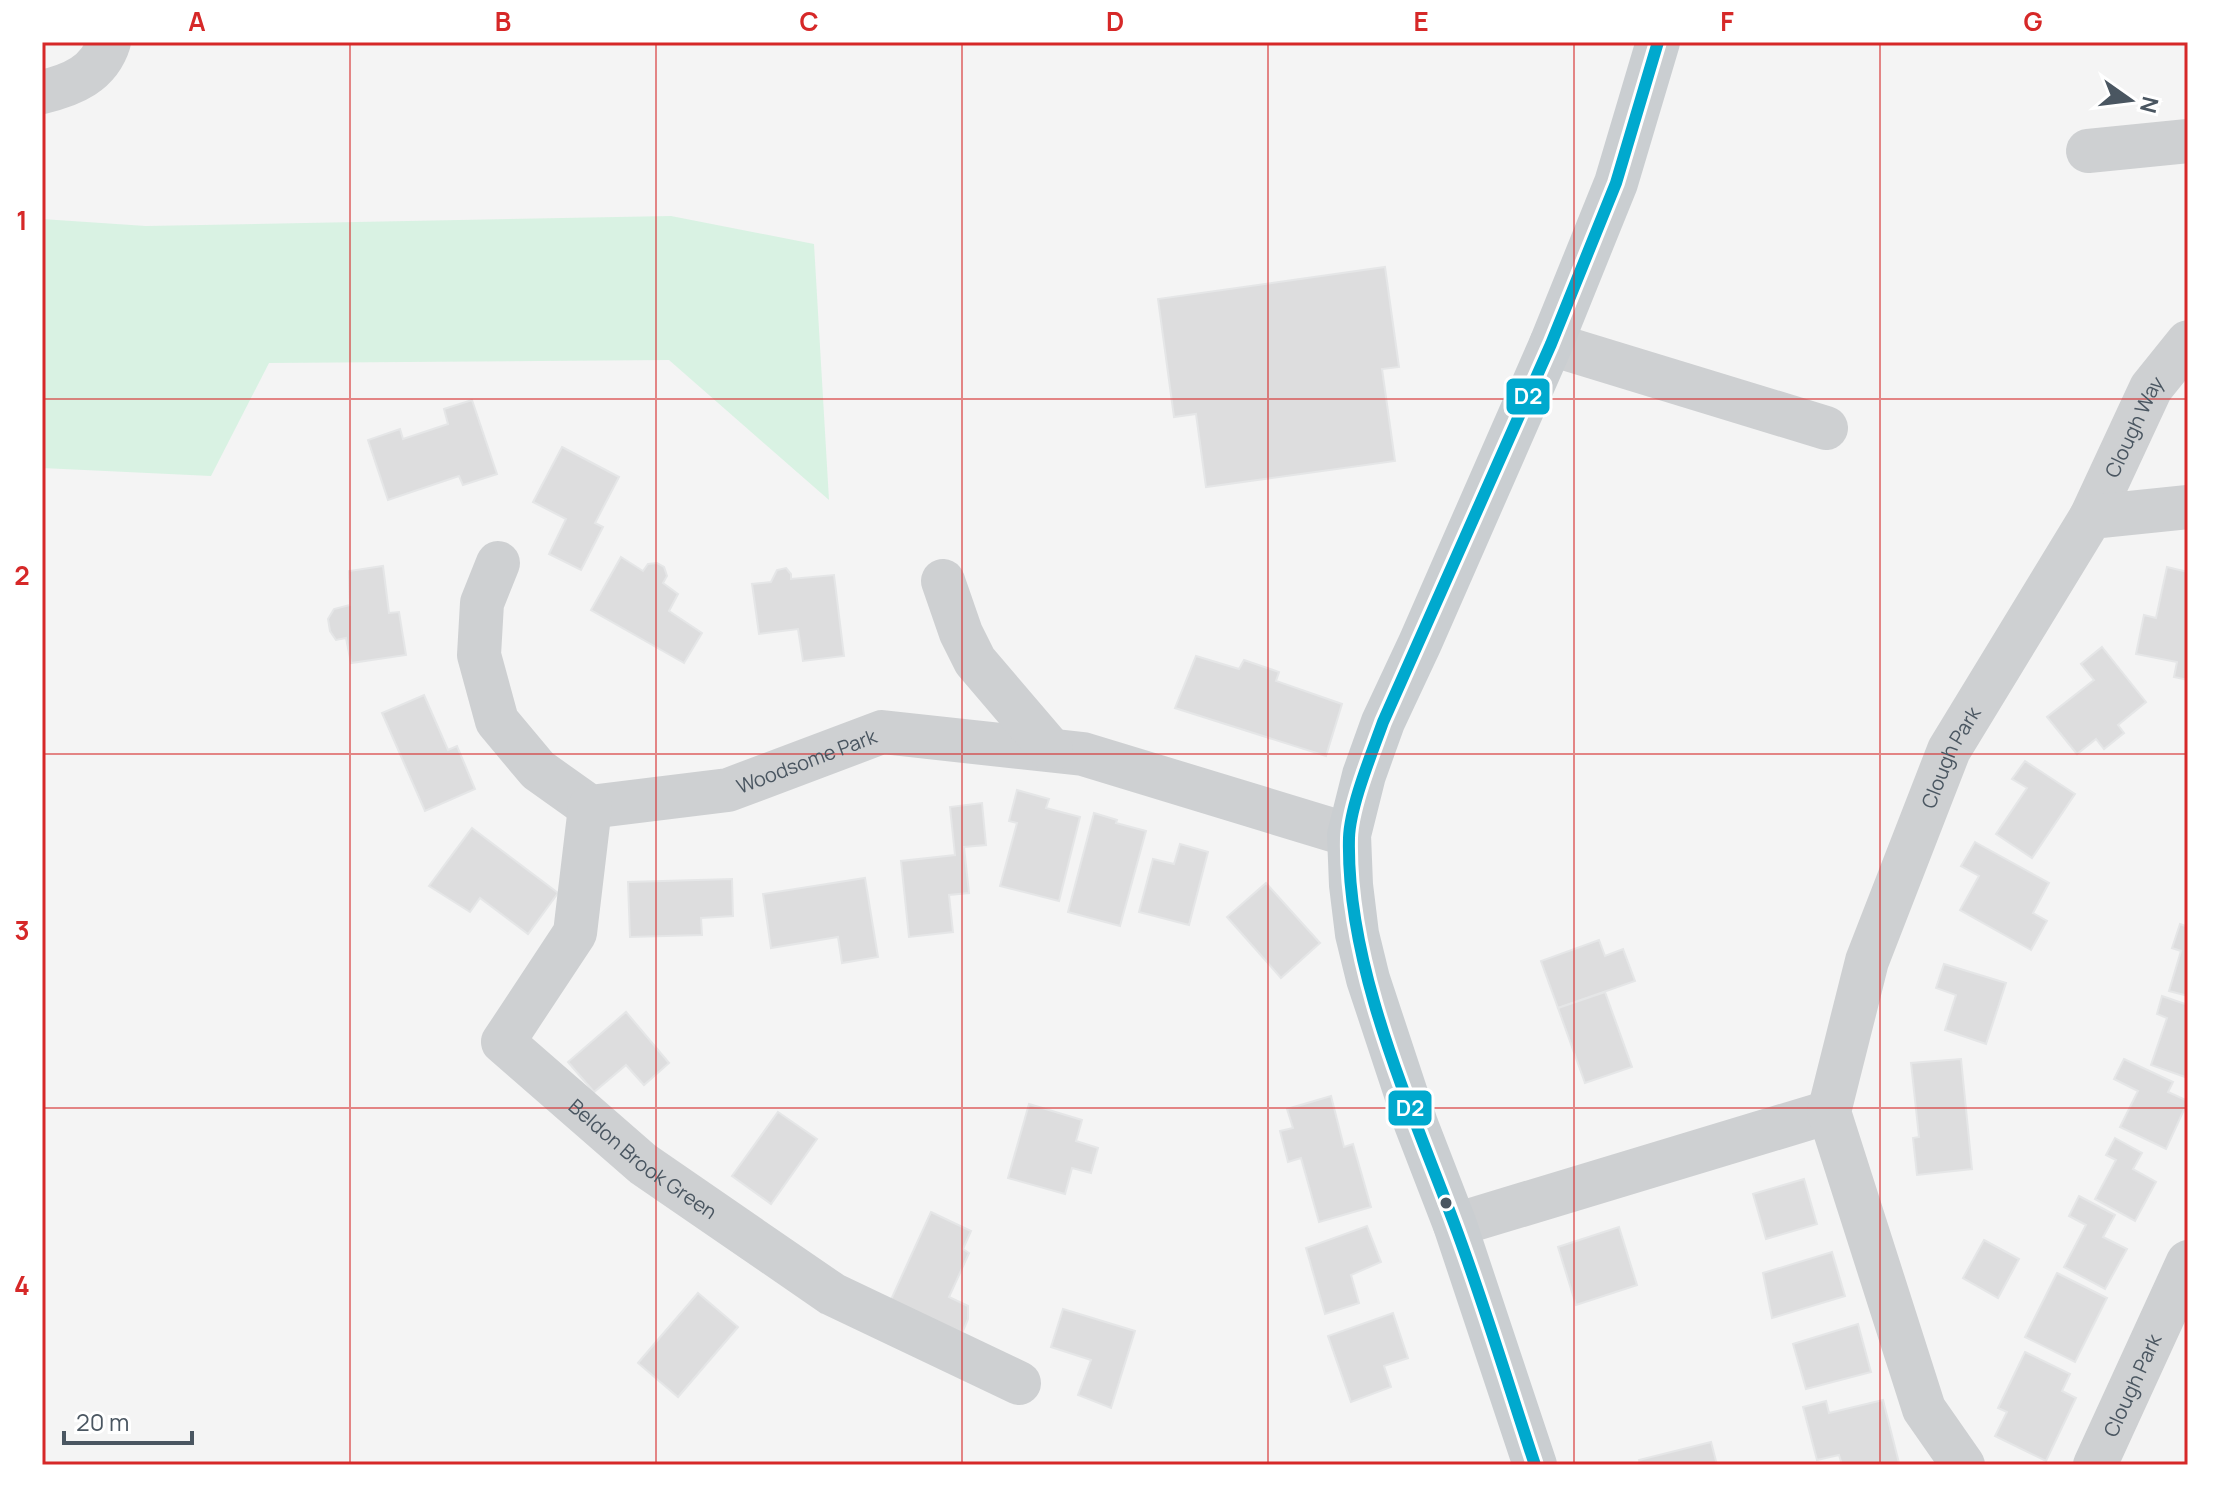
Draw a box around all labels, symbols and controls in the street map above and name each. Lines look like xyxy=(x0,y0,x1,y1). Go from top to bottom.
text: A xyxy=(188,3,206,39)
text: B xyxy=(495,3,511,39)
text: C xyxy=(799,3,819,39)
text: D xyxy=(1106,3,1124,39)
text: E xyxy=(1413,3,1429,39)
text: F xyxy=(1720,3,1734,39)
text: G xyxy=(2023,3,2043,39)
north arrow xyxy=(2090,60,2170,140)
text: N xyxy=(2133,94,2166,116)
text: 1 xyxy=(16,202,28,238)
street label: Clough Way xyxy=(2098,370,2170,482)
line badge: D2 xyxy=(1505,377,1551,416)
text: D2 xyxy=(1514,381,1542,411)
text: 2 xyxy=(14,557,30,593)
street label: Clough Park xyxy=(1914,700,1987,812)
street label: Woodsome Park xyxy=(732,721,881,799)
text: 3 xyxy=(14,912,30,948)
line badge: D2 xyxy=(1387,1089,1433,1127)
street label: Beldon Brook Green xyxy=(563,1092,723,1225)
text: D2 xyxy=(1396,1093,1424,1123)
unlabelled marker xyxy=(1438,1195,1454,1211)
text: 4 xyxy=(14,1267,30,1303)
street label: Clough Park xyxy=(2096,1328,2167,1441)
scale bar xyxy=(64,1395,192,1445)
text: 20 m xyxy=(76,1405,129,1438)

